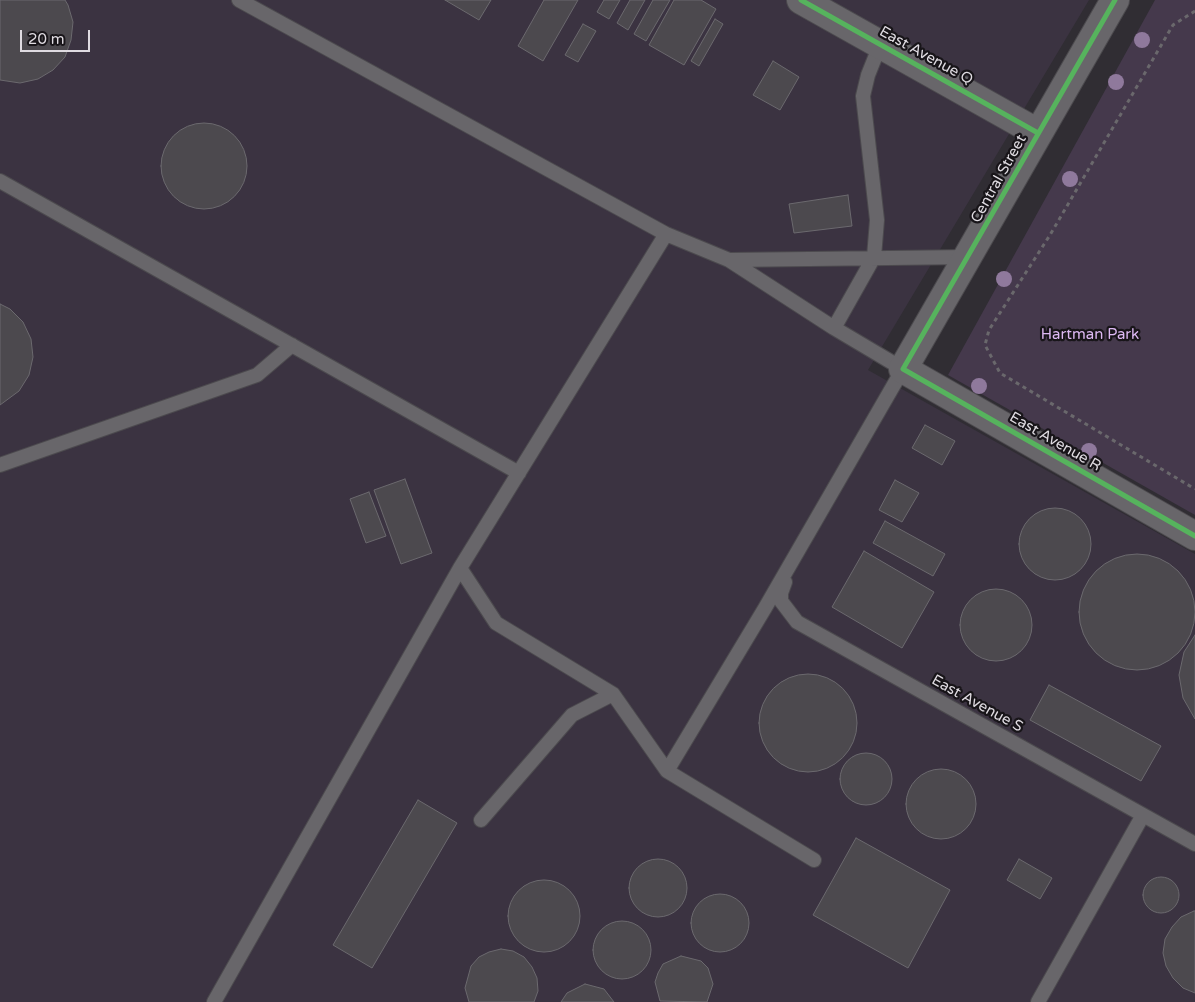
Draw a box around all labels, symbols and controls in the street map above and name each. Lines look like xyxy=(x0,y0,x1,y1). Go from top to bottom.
scale bar xyxy=(22,20,92,52)
street label: East Avenue Q xyxy=(876,23,976,89)
text: 20 m xyxy=(28,30,65,48)
street label: Central Street xyxy=(967,132,1031,226)
park label: Hartman Park xyxy=(1041,326,1139,344)
street label: East Avenue R xyxy=(1006,408,1104,476)
street label: East Avenue S xyxy=(928,672,1026,736)

